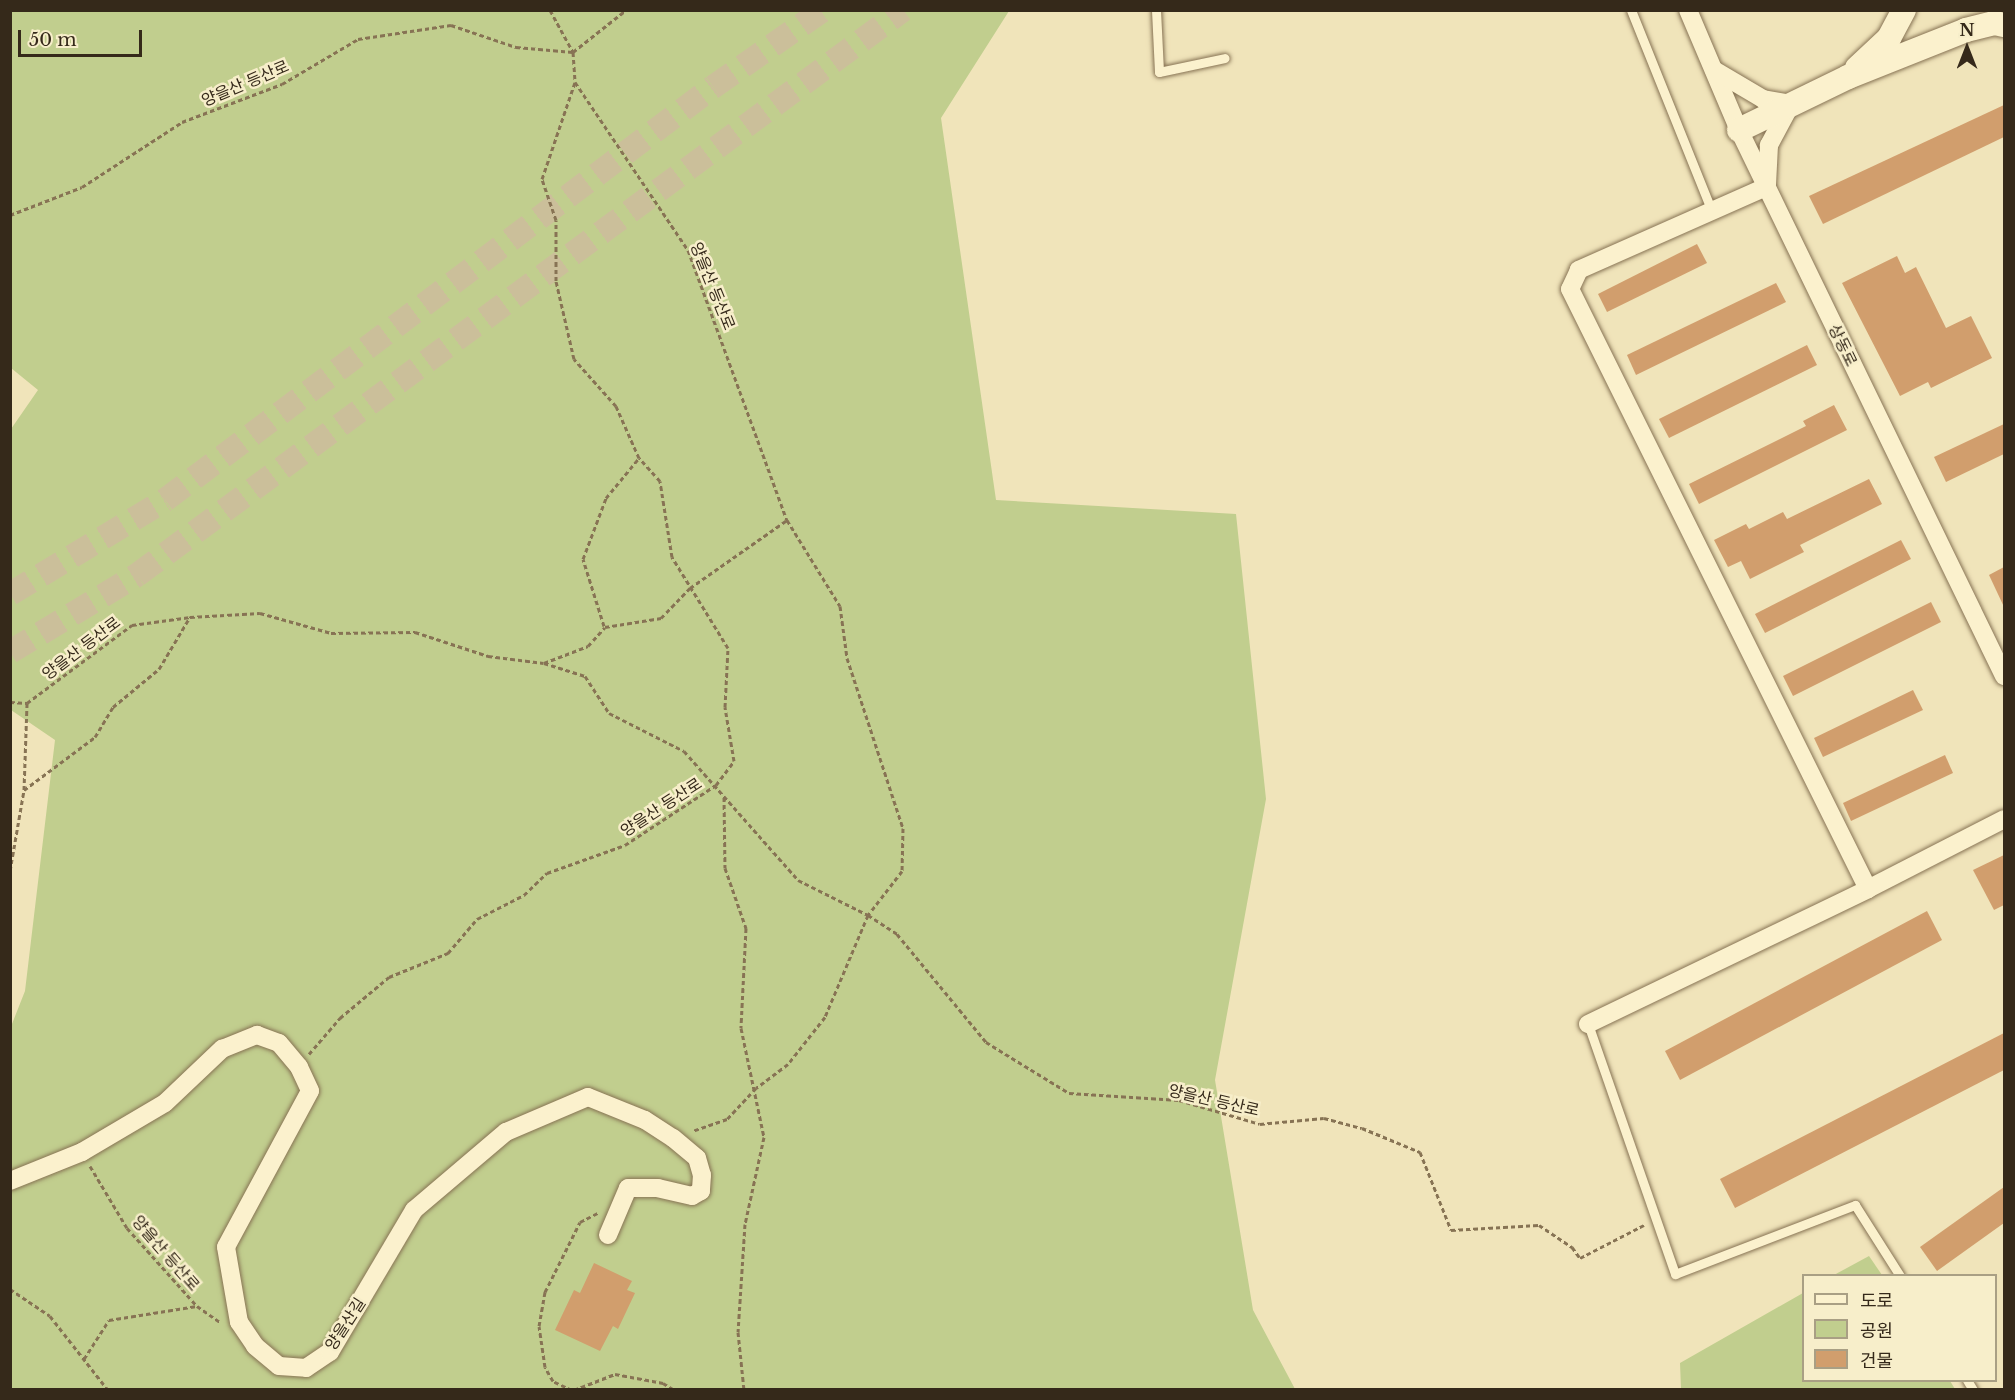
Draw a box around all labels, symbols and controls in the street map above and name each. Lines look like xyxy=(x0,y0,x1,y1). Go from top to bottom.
scale bar xyxy=(21,18,146,56)
north arrow xyxy=(1937,18,1997,78)
text: N xyxy=(1959,20,1975,40)
text: 50 m xyxy=(29,29,77,51)
street label: 양을산 등산로 xyxy=(198,56,292,110)
street label: 양을산 등산로 xyxy=(687,239,739,333)
street label: 상동로 xyxy=(1825,321,1861,369)
street label: 양을산 등산로 xyxy=(38,612,124,684)
street label: 양을산 등산로 xyxy=(617,774,705,840)
street label: 양을산 등산로 xyxy=(1167,1080,1261,1120)
street label: 양을산 등산로 xyxy=(128,1212,204,1294)
legend xyxy=(1802,1274,1997,1382)
text: 도로 xyxy=(1860,1290,1893,1312)
street label: 양을산길 xyxy=(321,1294,369,1354)
text: 공원 xyxy=(1860,1320,1893,1342)
text: 건물 xyxy=(1860,1350,1893,1372)

